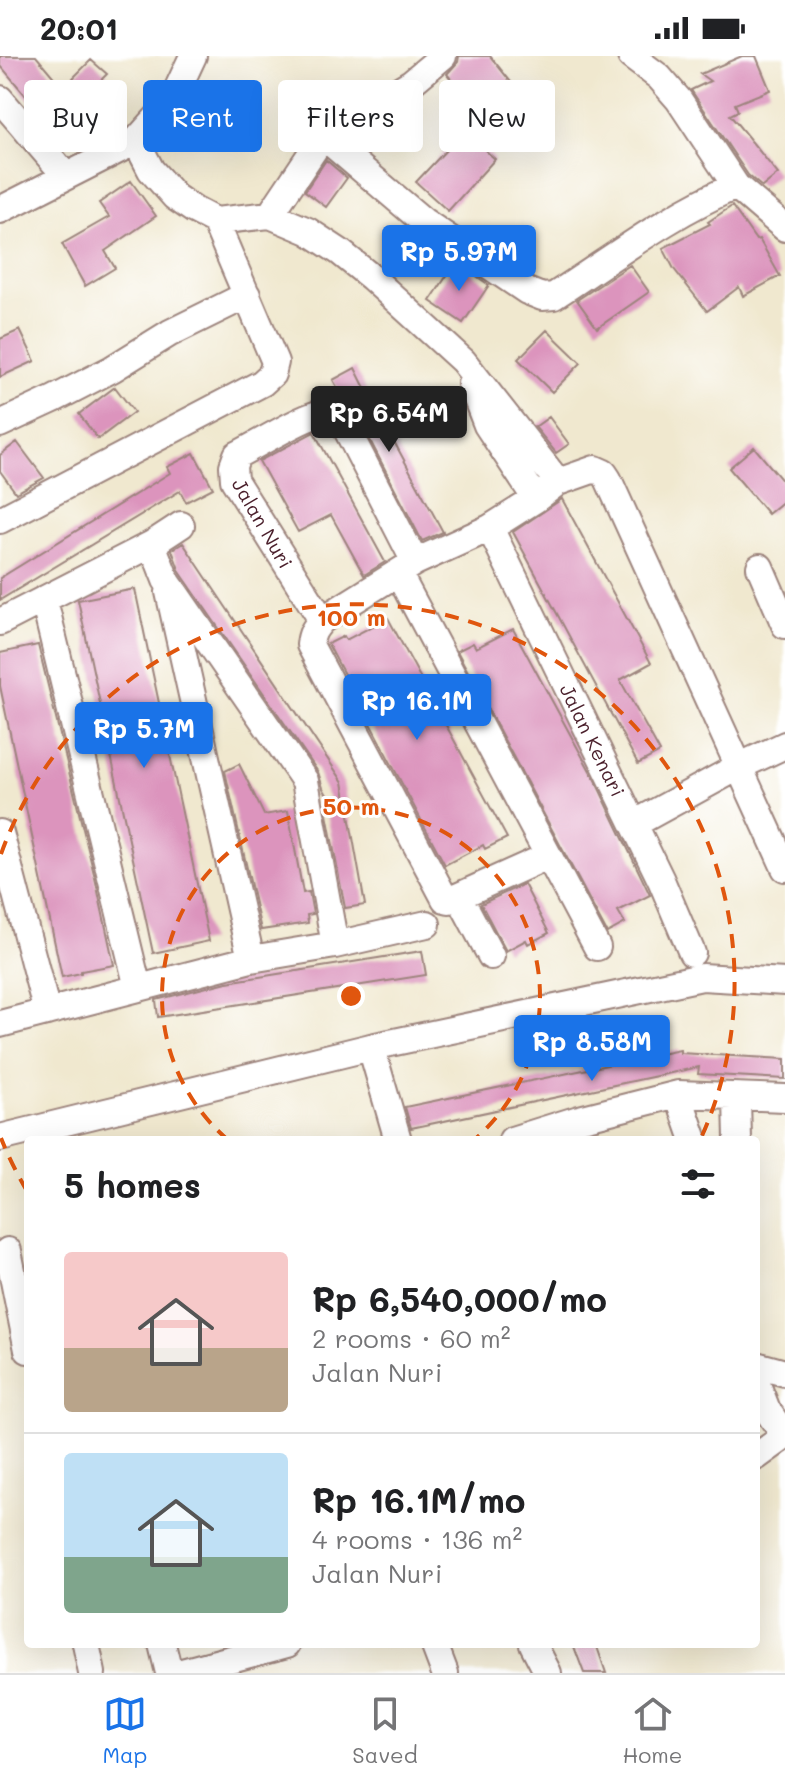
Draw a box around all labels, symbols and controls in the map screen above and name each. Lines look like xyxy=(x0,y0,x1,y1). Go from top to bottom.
text: 20:01 xyxy=(40,8,118,48)
chip: Buy xyxy=(24,80,127,152)
chip: Rent xyxy=(143,80,262,152)
chip: Filters xyxy=(278,80,423,152)
chip: New xyxy=(439,80,555,152)
pin: Rp 5.97M xyxy=(376,225,542,293)
text: Rp 5.97M xyxy=(400,234,518,268)
pin: Rp 6.54M xyxy=(306,386,472,454)
text: Rp 6.54M xyxy=(329,395,449,429)
street label: Jalan Nuri xyxy=(227,473,299,573)
text: 100 m xyxy=(316,601,386,632)
pin: Rp 16.1M xyxy=(334,674,500,742)
street label: Jalan Kenari xyxy=(554,679,632,801)
text: Rp 16.1M xyxy=(361,683,473,717)
pin: Rp 5.7M xyxy=(70,702,218,770)
text: Rp 5.7M xyxy=(93,711,195,745)
text: 50 m xyxy=(322,790,380,821)
centre of rings xyxy=(337,982,365,1010)
pin: Rp 8.58M xyxy=(509,1015,675,1083)
text: Rp 8.58M xyxy=(532,1024,652,1058)
text: 5 homes xyxy=(64,1162,201,1207)
icon: filters xyxy=(676,1162,720,1206)
text: Rp 6,540,000/mo xyxy=(312,1276,607,1321)
icon: home xyxy=(128,1284,224,1380)
text: 2 rooms · 60 m² xyxy=(312,1321,511,1355)
text: Jalan Nuri xyxy=(312,1355,442,1389)
text: Rp 16.1M/mo xyxy=(312,1477,525,1522)
icon: home xyxy=(128,1485,224,1581)
text: 4 rooms · 136 m² xyxy=(312,1522,522,1556)
text: Jalan Nuri xyxy=(312,1556,442,1590)
tab: Map xyxy=(102,1692,147,1769)
tab: Saved xyxy=(352,1692,418,1769)
tab: Home xyxy=(623,1692,682,1769)

